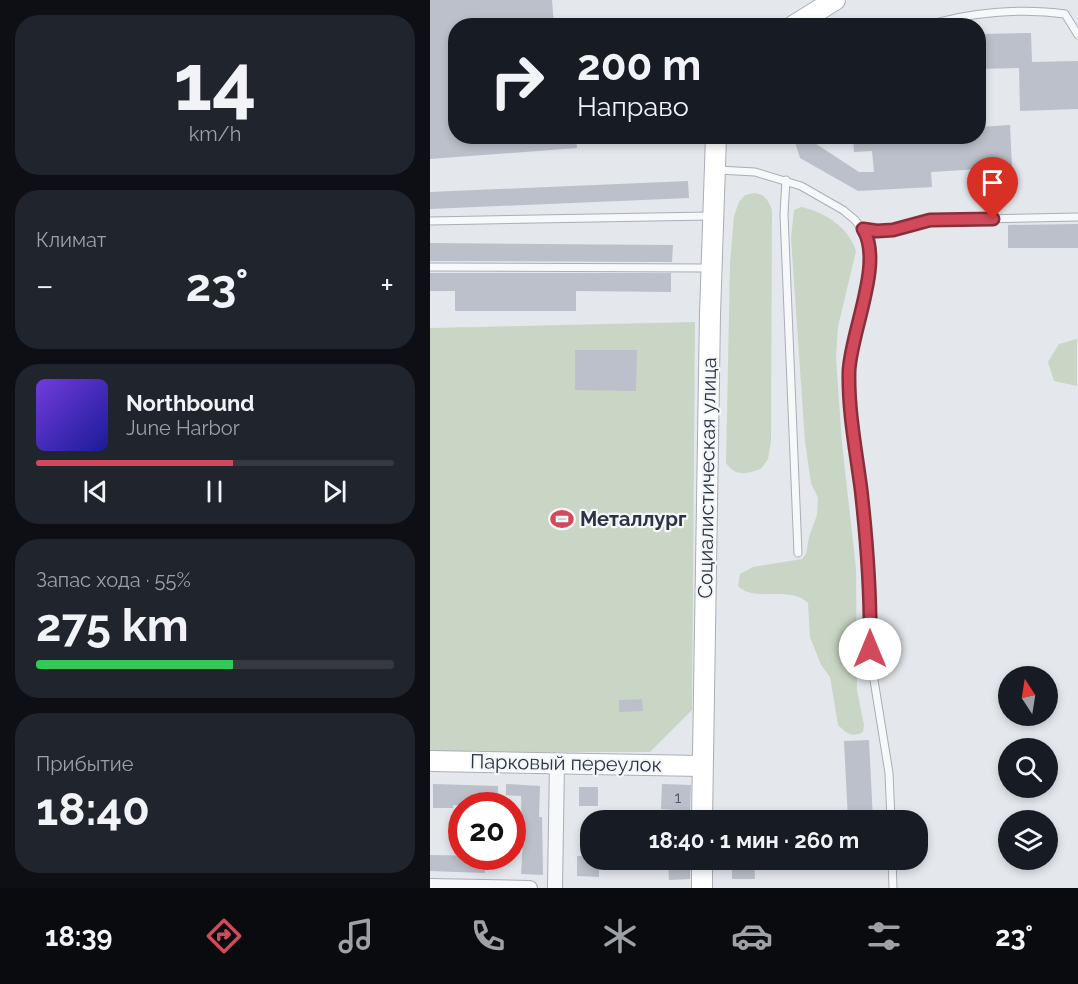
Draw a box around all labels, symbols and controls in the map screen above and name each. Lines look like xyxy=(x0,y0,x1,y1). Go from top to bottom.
text: 14 xyxy=(173,37,257,128)
text: 200 m xyxy=(577,41,701,90)
icon: right xyxy=(478,42,556,120)
text: Направо xyxy=(577,91,689,122)
text: km/h xyxy=(189,122,241,146)
pin xyxy=(967,157,1018,219)
icon: arrive xyxy=(976,166,1009,199)
text: Климат xyxy=(36,228,106,252)
text: 23° xyxy=(186,259,248,312)
text: − xyxy=(36,266,54,305)
text: + xyxy=(380,266,394,305)
street label: Социалистическая улица xyxy=(693,357,721,599)
text: Northbound xyxy=(126,390,255,416)
text: June Harbor xyxy=(126,416,240,440)
icon: previous xyxy=(79,475,112,508)
icon: pause xyxy=(198,475,231,508)
icon: next xyxy=(318,475,351,508)
sports icon: Металлург xyxy=(549,506,575,532)
place label: Металлург xyxy=(580,507,687,531)
text: Запас хода · 55% xyxy=(36,568,191,592)
text: 275 km xyxy=(36,599,189,652)
position arrow xyxy=(838,617,902,681)
north arrow xyxy=(998,666,1058,726)
map controls xyxy=(998,666,1058,870)
button: search xyxy=(998,738,1058,798)
street label: Парковый переулок xyxy=(470,749,662,777)
text: Прибытие xyxy=(36,752,133,776)
text: 18:40 xyxy=(36,783,150,836)
house number: 1 xyxy=(675,788,682,807)
speed limit sign: 20 xyxy=(448,792,526,870)
button: layers xyxy=(998,810,1058,870)
text: 18:40 · 1 мин · 260 m xyxy=(649,827,859,853)
icon: directions xyxy=(203,915,245,957)
icon: music xyxy=(335,915,377,957)
icon: phone xyxy=(467,915,509,957)
icon: climate xyxy=(599,915,641,957)
icon: car xyxy=(731,915,773,957)
icon: filters xyxy=(863,915,905,957)
text: 18:39 xyxy=(45,921,112,952)
text: 23° xyxy=(995,921,1033,952)

